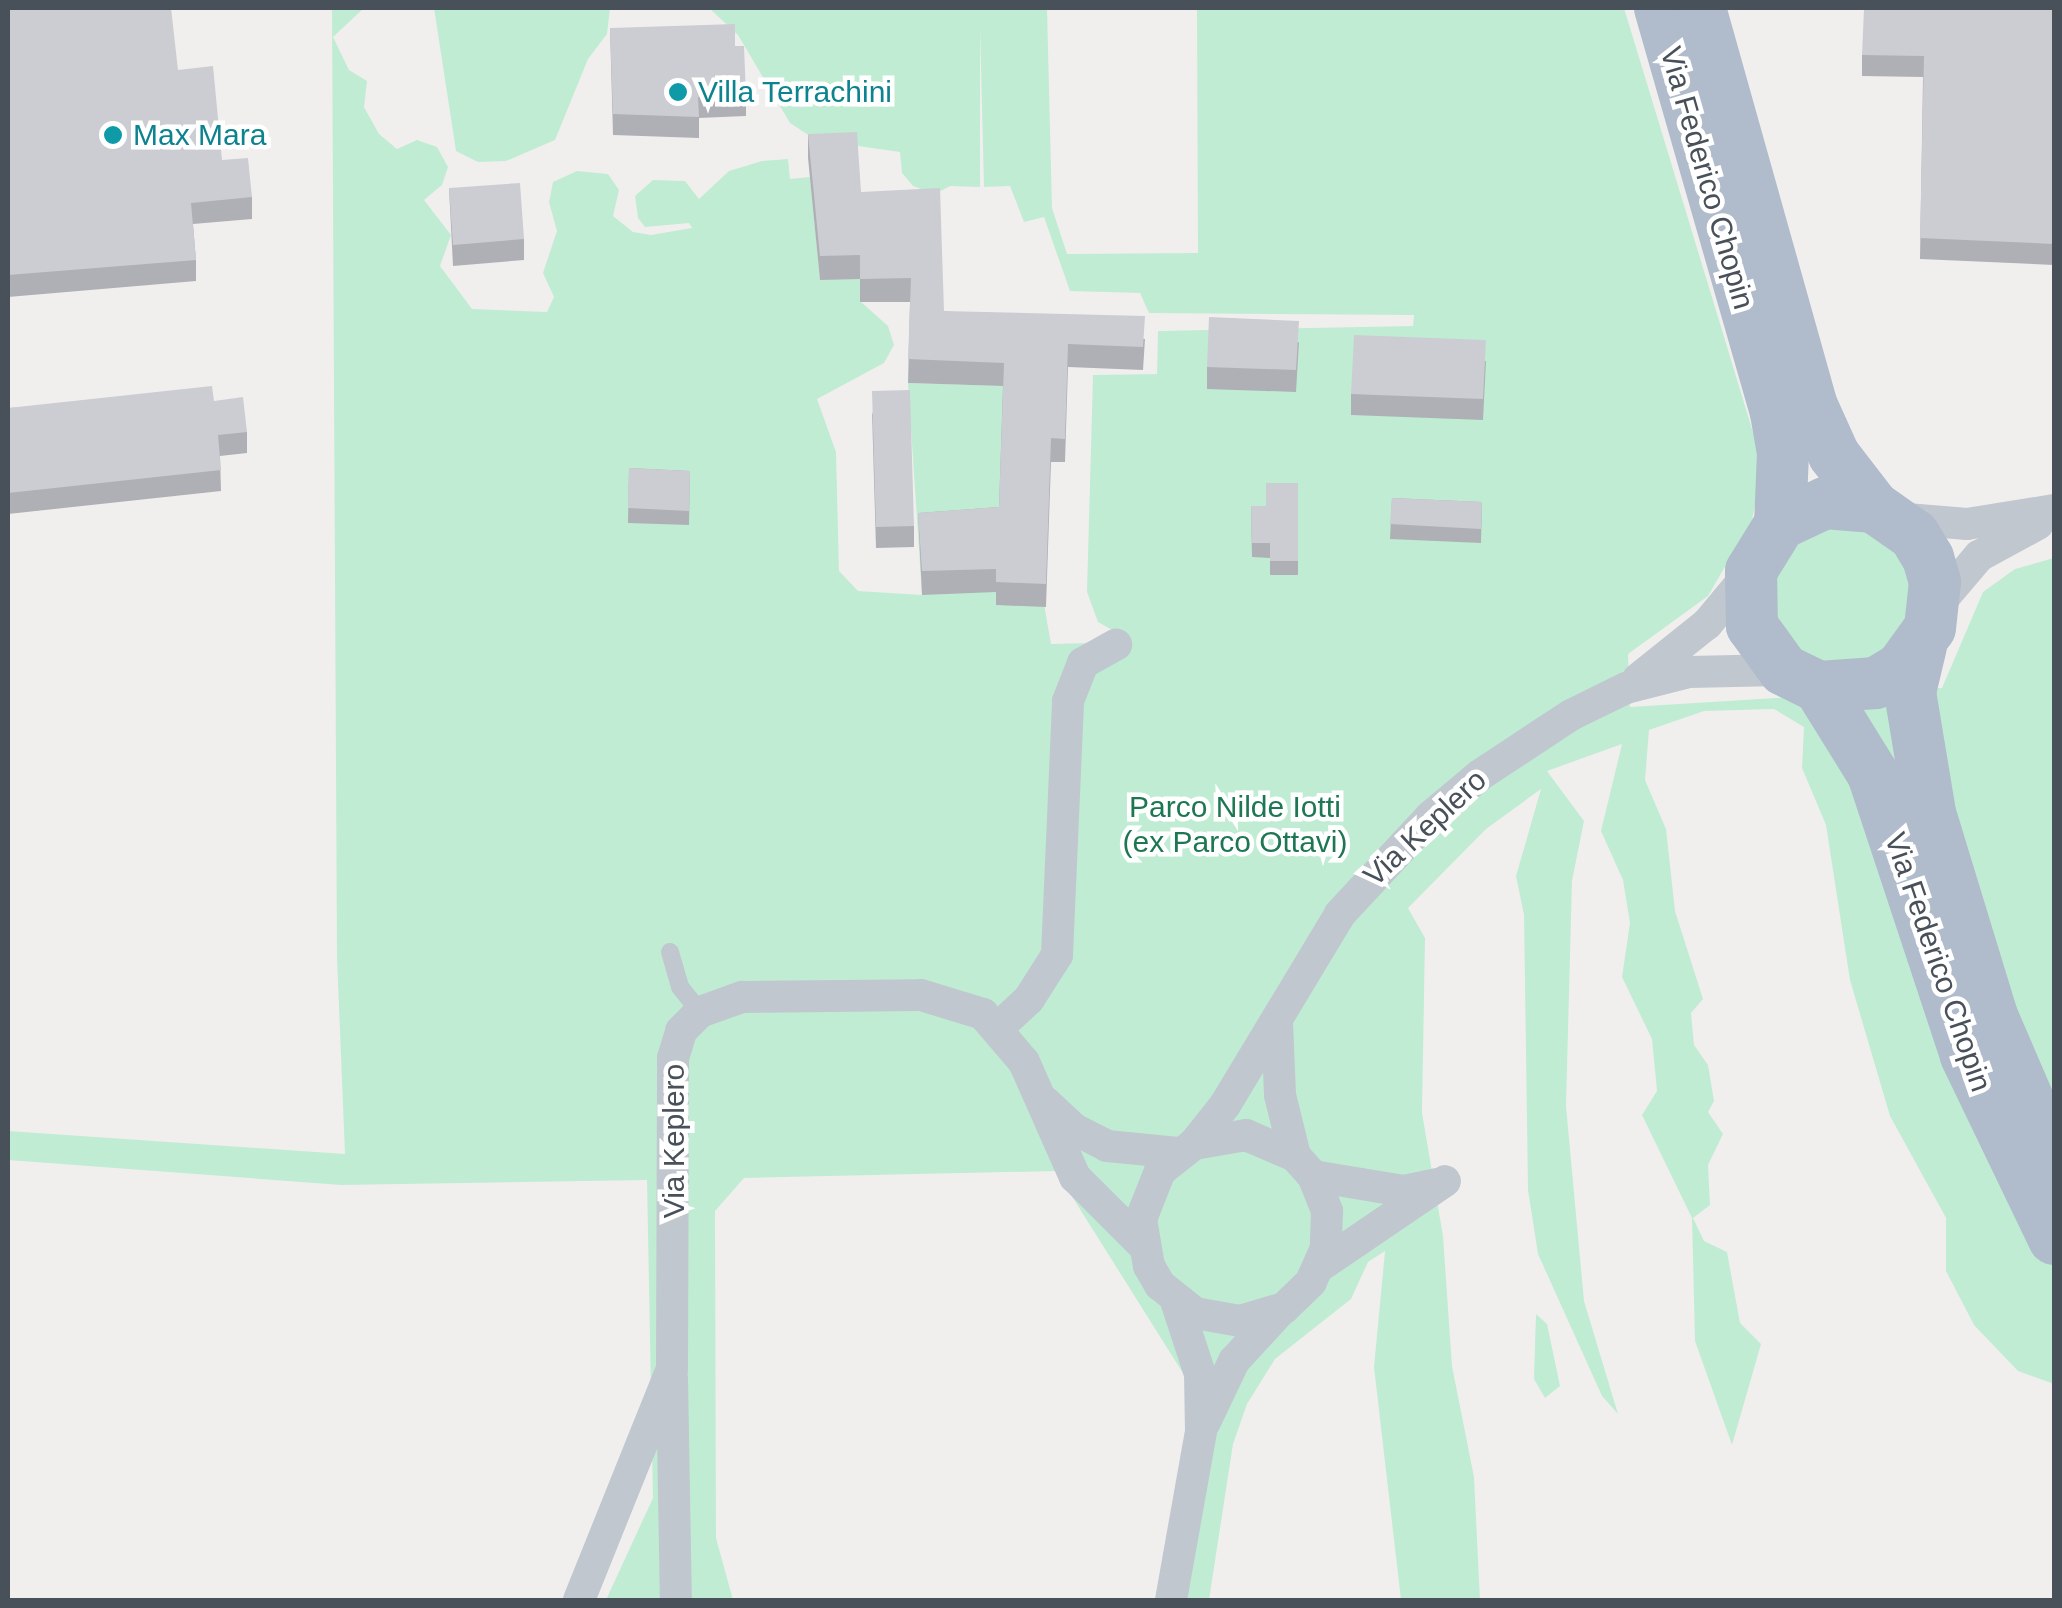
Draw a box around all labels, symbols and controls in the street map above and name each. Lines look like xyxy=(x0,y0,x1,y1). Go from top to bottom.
street label: Via Federico Chopin xyxy=(1652,43,1762,313)
place label: Villa Terrachini xyxy=(698,74,893,110)
marker: Villa Terrachini xyxy=(667,81,689,103)
place label: Max Mara xyxy=(133,117,266,153)
marker: Max Mara xyxy=(102,124,124,146)
street label: Via Keplero xyxy=(1356,762,1494,894)
park label: Parco Nilde Iotti (ex Parco Ottavi) xyxy=(1122,789,1348,860)
street label: Via Federico Chopin xyxy=(1877,828,1999,1096)
street label: Via Keplero xyxy=(656,1064,692,1218)

